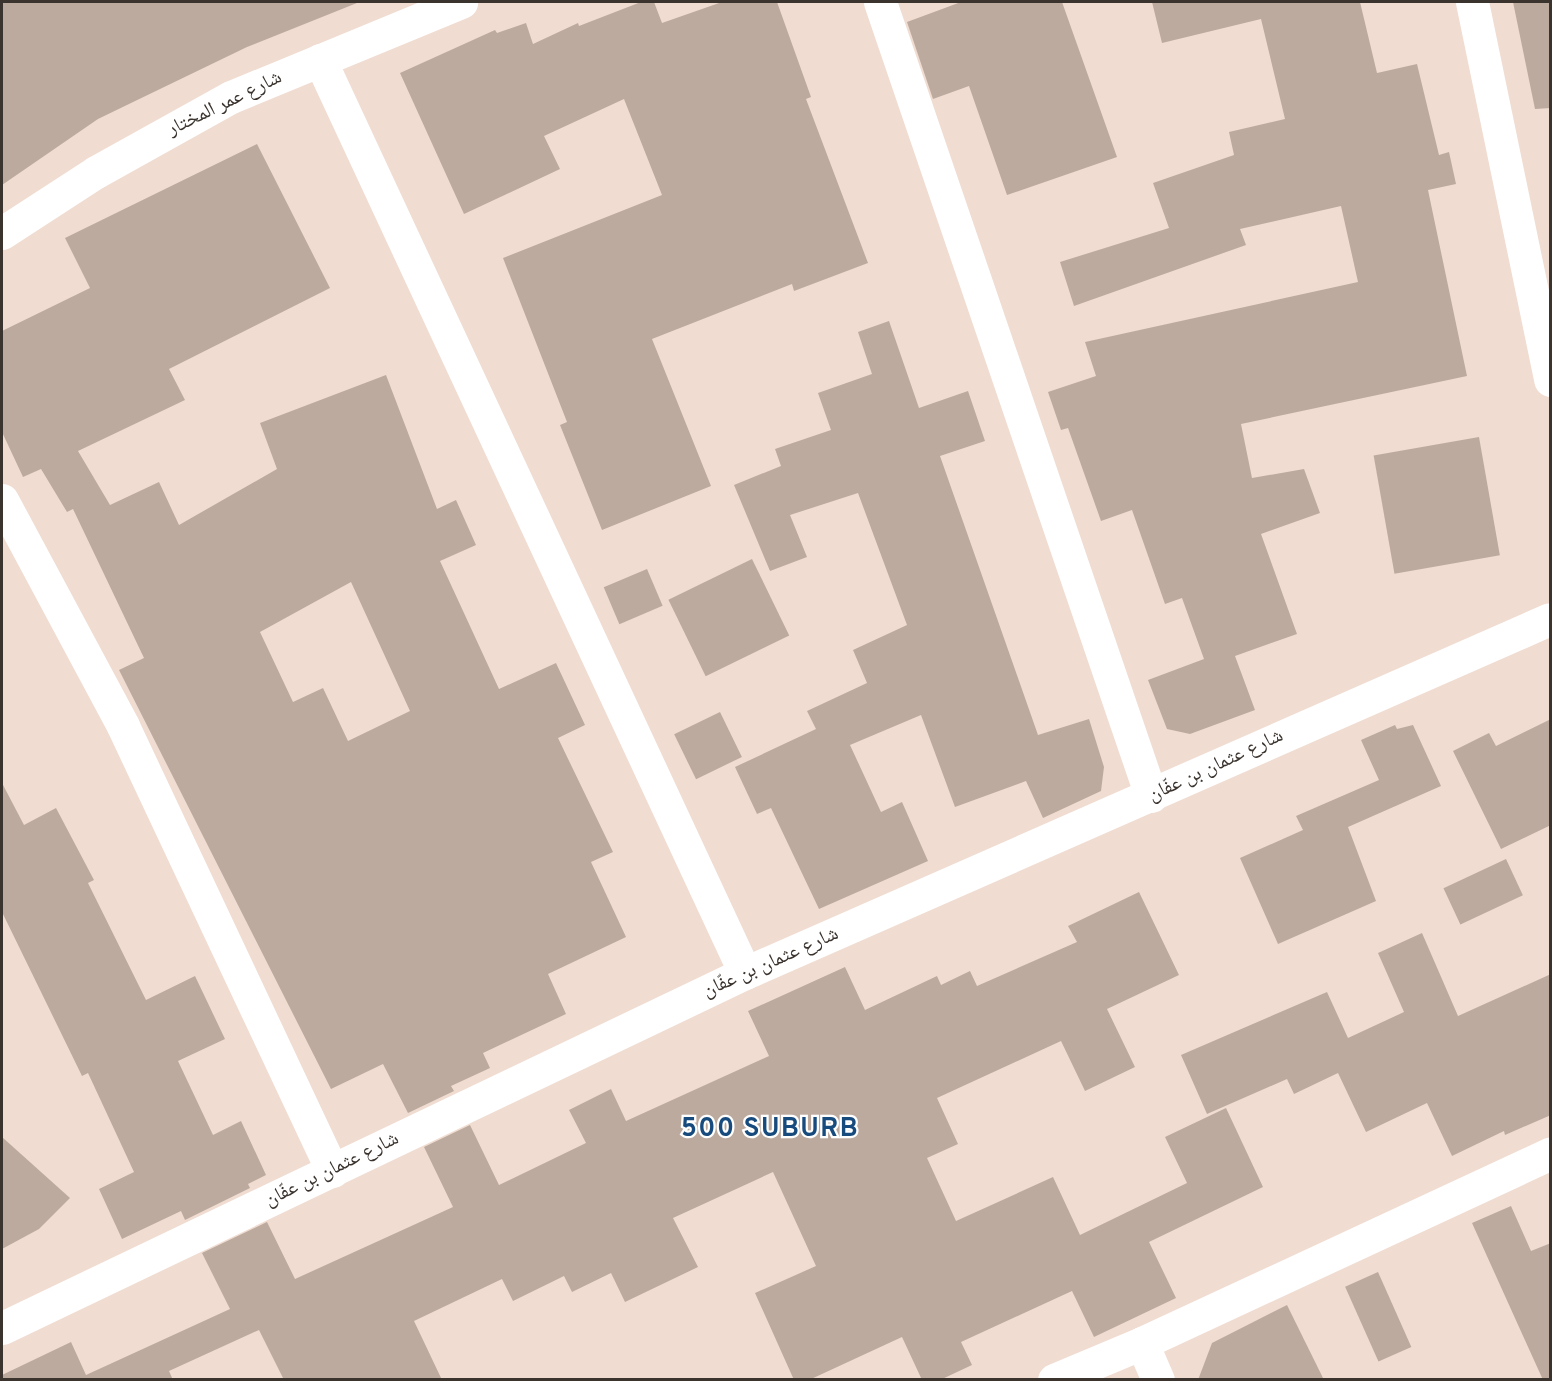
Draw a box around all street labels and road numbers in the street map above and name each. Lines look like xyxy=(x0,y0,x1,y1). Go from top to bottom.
street label: شارع عمر المختار xyxy=(164,66,286,142)
street label: شارع عثمان بن عفّان xyxy=(1145,724,1287,808)
street label: شارع عثمان بن عفّان xyxy=(699,922,843,1004)
street label: شارع عثمان بن عفّان xyxy=(261,1127,403,1213)

